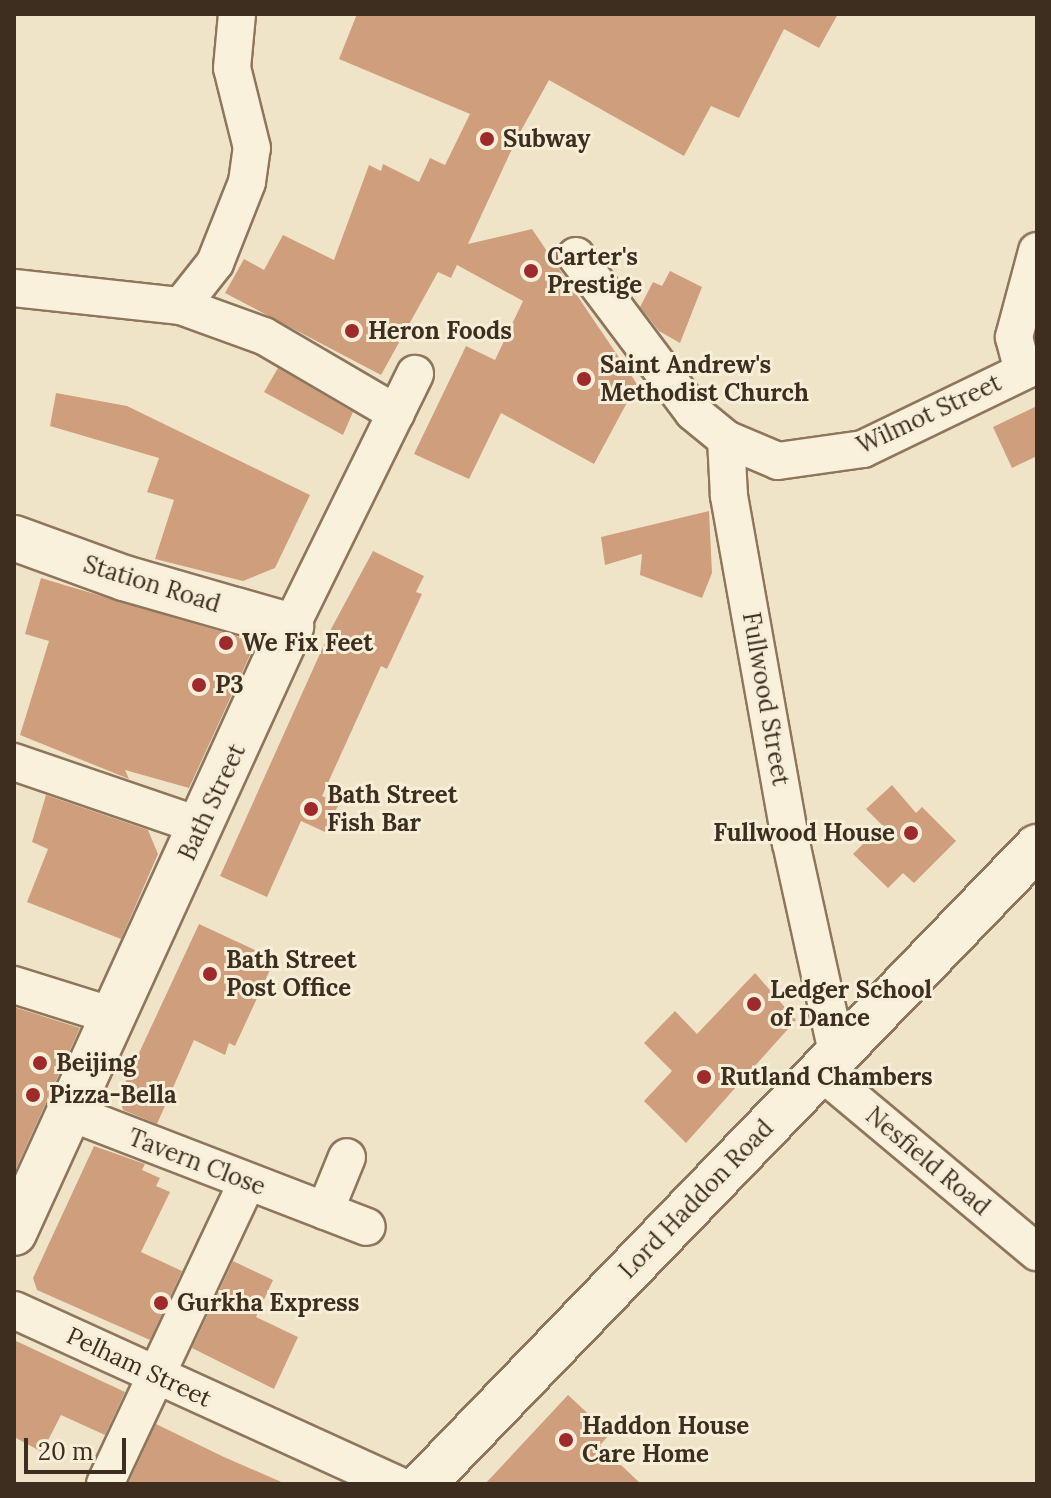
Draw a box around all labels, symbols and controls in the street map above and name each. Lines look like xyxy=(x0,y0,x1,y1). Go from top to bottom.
place label: Subway xyxy=(503,125,590,153)
marker: Subway xyxy=(478,130,496,148)
place label: Carter's Prestige xyxy=(547,243,642,299)
marker: Carter's Prestige xyxy=(522,262,540,280)
place label: Heron Foods xyxy=(368,317,512,345)
marker: Heron Foods xyxy=(343,322,361,340)
place label: Saint Andrew's Methodist Church xyxy=(600,351,809,407)
street label: Wilmot Street xyxy=(852,368,1006,460)
marker: Saint Andrew's Methodist Church xyxy=(575,370,593,388)
street label: Station Road xyxy=(80,550,224,618)
street label: Fullwood Street xyxy=(737,610,795,788)
place label: We Fix Feet xyxy=(242,629,373,657)
marker: We Fix Feet xyxy=(217,634,235,652)
place label: P3 xyxy=(215,671,244,699)
marker: P3 xyxy=(190,676,208,694)
street label: Bath Street xyxy=(173,739,251,865)
place label: Bath Street Fish Bar xyxy=(327,781,458,837)
marker: Bath Street Fish Bar xyxy=(302,800,320,818)
place label: Fullwood House xyxy=(713,819,895,847)
marker: Fullwood House xyxy=(902,824,920,842)
place label: Bath Street Post Office xyxy=(226,946,357,1002)
marker: Bath Street Post Office xyxy=(201,965,219,983)
place label: Ledger School of Dance xyxy=(770,976,932,1032)
marker: Ledger School of Dance xyxy=(745,995,763,1013)
place label: Beijing xyxy=(56,1049,136,1077)
marker: Beijing xyxy=(31,1054,49,1072)
place label: Rutland Chambers xyxy=(720,1063,933,1091)
marker: Rutland Chambers xyxy=(695,1068,713,1086)
place label: Pizza-Bella xyxy=(49,1081,177,1109)
marker: Pizza-Bella xyxy=(24,1086,42,1104)
street label: Nesfield Road xyxy=(860,1101,996,1221)
street label: Lord Haddon Road xyxy=(613,1114,779,1284)
street label: Tavern Close xyxy=(124,1123,270,1201)
place label: Gurkha Express xyxy=(177,1289,359,1317)
marker: Gurkha Express xyxy=(152,1294,170,1312)
street label: Pelham Street xyxy=(62,1321,216,1413)
place label: Haddon House Care Home xyxy=(582,1412,749,1468)
scale bar xyxy=(28,1422,130,1472)
marker: Haddon House Care Home xyxy=(557,1431,575,1449)
text: 20 m xyxy=(38,1436,94,1467)

